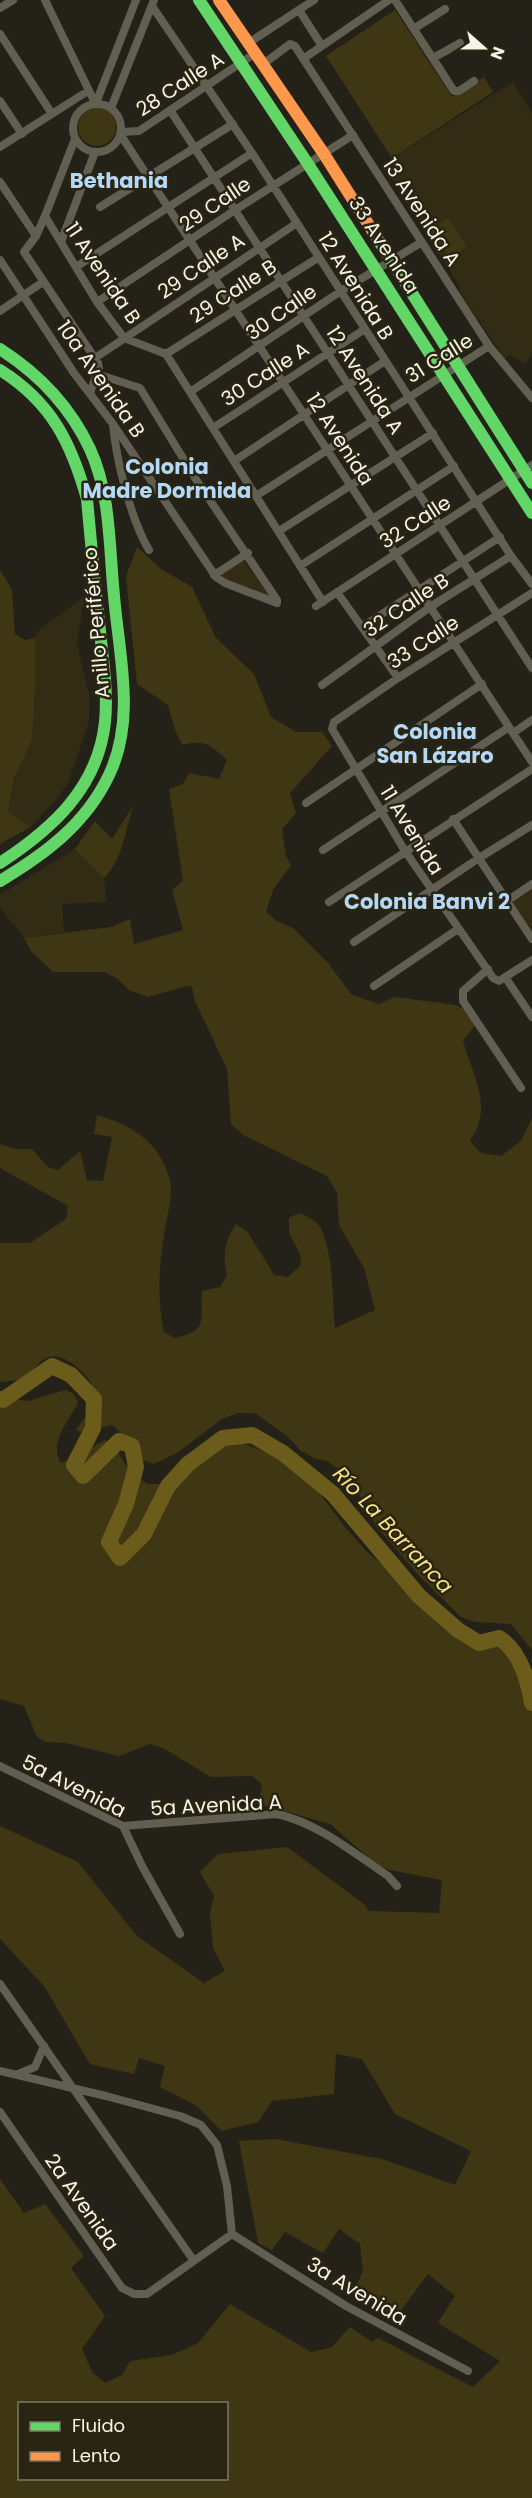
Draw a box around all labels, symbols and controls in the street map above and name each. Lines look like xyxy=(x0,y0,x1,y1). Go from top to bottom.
north arrow xyxy=(454,18,514,78)
text: N xyxy=(485,43,510,63)
street label: 28 Calle A xyxy=(131,45,229,123)
street label: 13 Avenida A xyxy=(376,152,468,272)
district label: Bethania xyxy=(70,166,168,195)
street label: 29 Calle xyxy=(174,170,256,238)
street label: 33 Avenida xyxy=(342,191,426,299)
street label: 11 Avenida B xyxy=(59,216,147,330)
street label: 29 Calle A xyxy=(152,227,250,305)
street label: 12 Avenida B xyxy=(312,227,400,345)
street label: 29 Calle B xyxy=(184,253,282,329)
street label: 30 Calle xyxy=(240,277,322,347)
street label: 10a Avenida B xyxy=(50,315,152,443)
street label: 12 Avenida A xyxy=(321,322,409,438)
street label: 31 Calle xyxy=(400,326,478,390)
street label: 30 Calle A xyxy=(216,335,314,413)
street label: 12 Avenida xyxy=(301,388,379,490)
district label: Colonia Madre Dormida xyxy=(83,452,251,505)
street label: 32 Calle xyxy=(374,489,456,555)
street label: Anillo Periférico xyxy=(75,546,117,700)
street label: 32 Calle B xyxy=(358,566,454,644)
street label: 33 Calle xyxy=(382,608,464,676)
district label: Colonia San Lázaro xyxy=(376,717,494,770)
street label: 11 Avenida xyxy=(374,780,450,880)
district label: Colonia Banvi 2 xyxy=(344,887,510,916)
water label: Río La Barranca xyxy=(327,1460,460,1600)
street label: 5a Avenida xyxy=(17,1748,131,1824)
street label: 5a Avenida A xyxy=(149,1788,283,1822)
street label: 2a Avenida xyxy=(38,2148,126,2256)
street label: 3a Avenida xyxy=(302,2250,412,2332)
legend xyxy=(18,2402,228,2480)
text: Fluido xyxy=(72,2413,125,2438)
text: Lento xyxy=(72,2443,121,2468)

